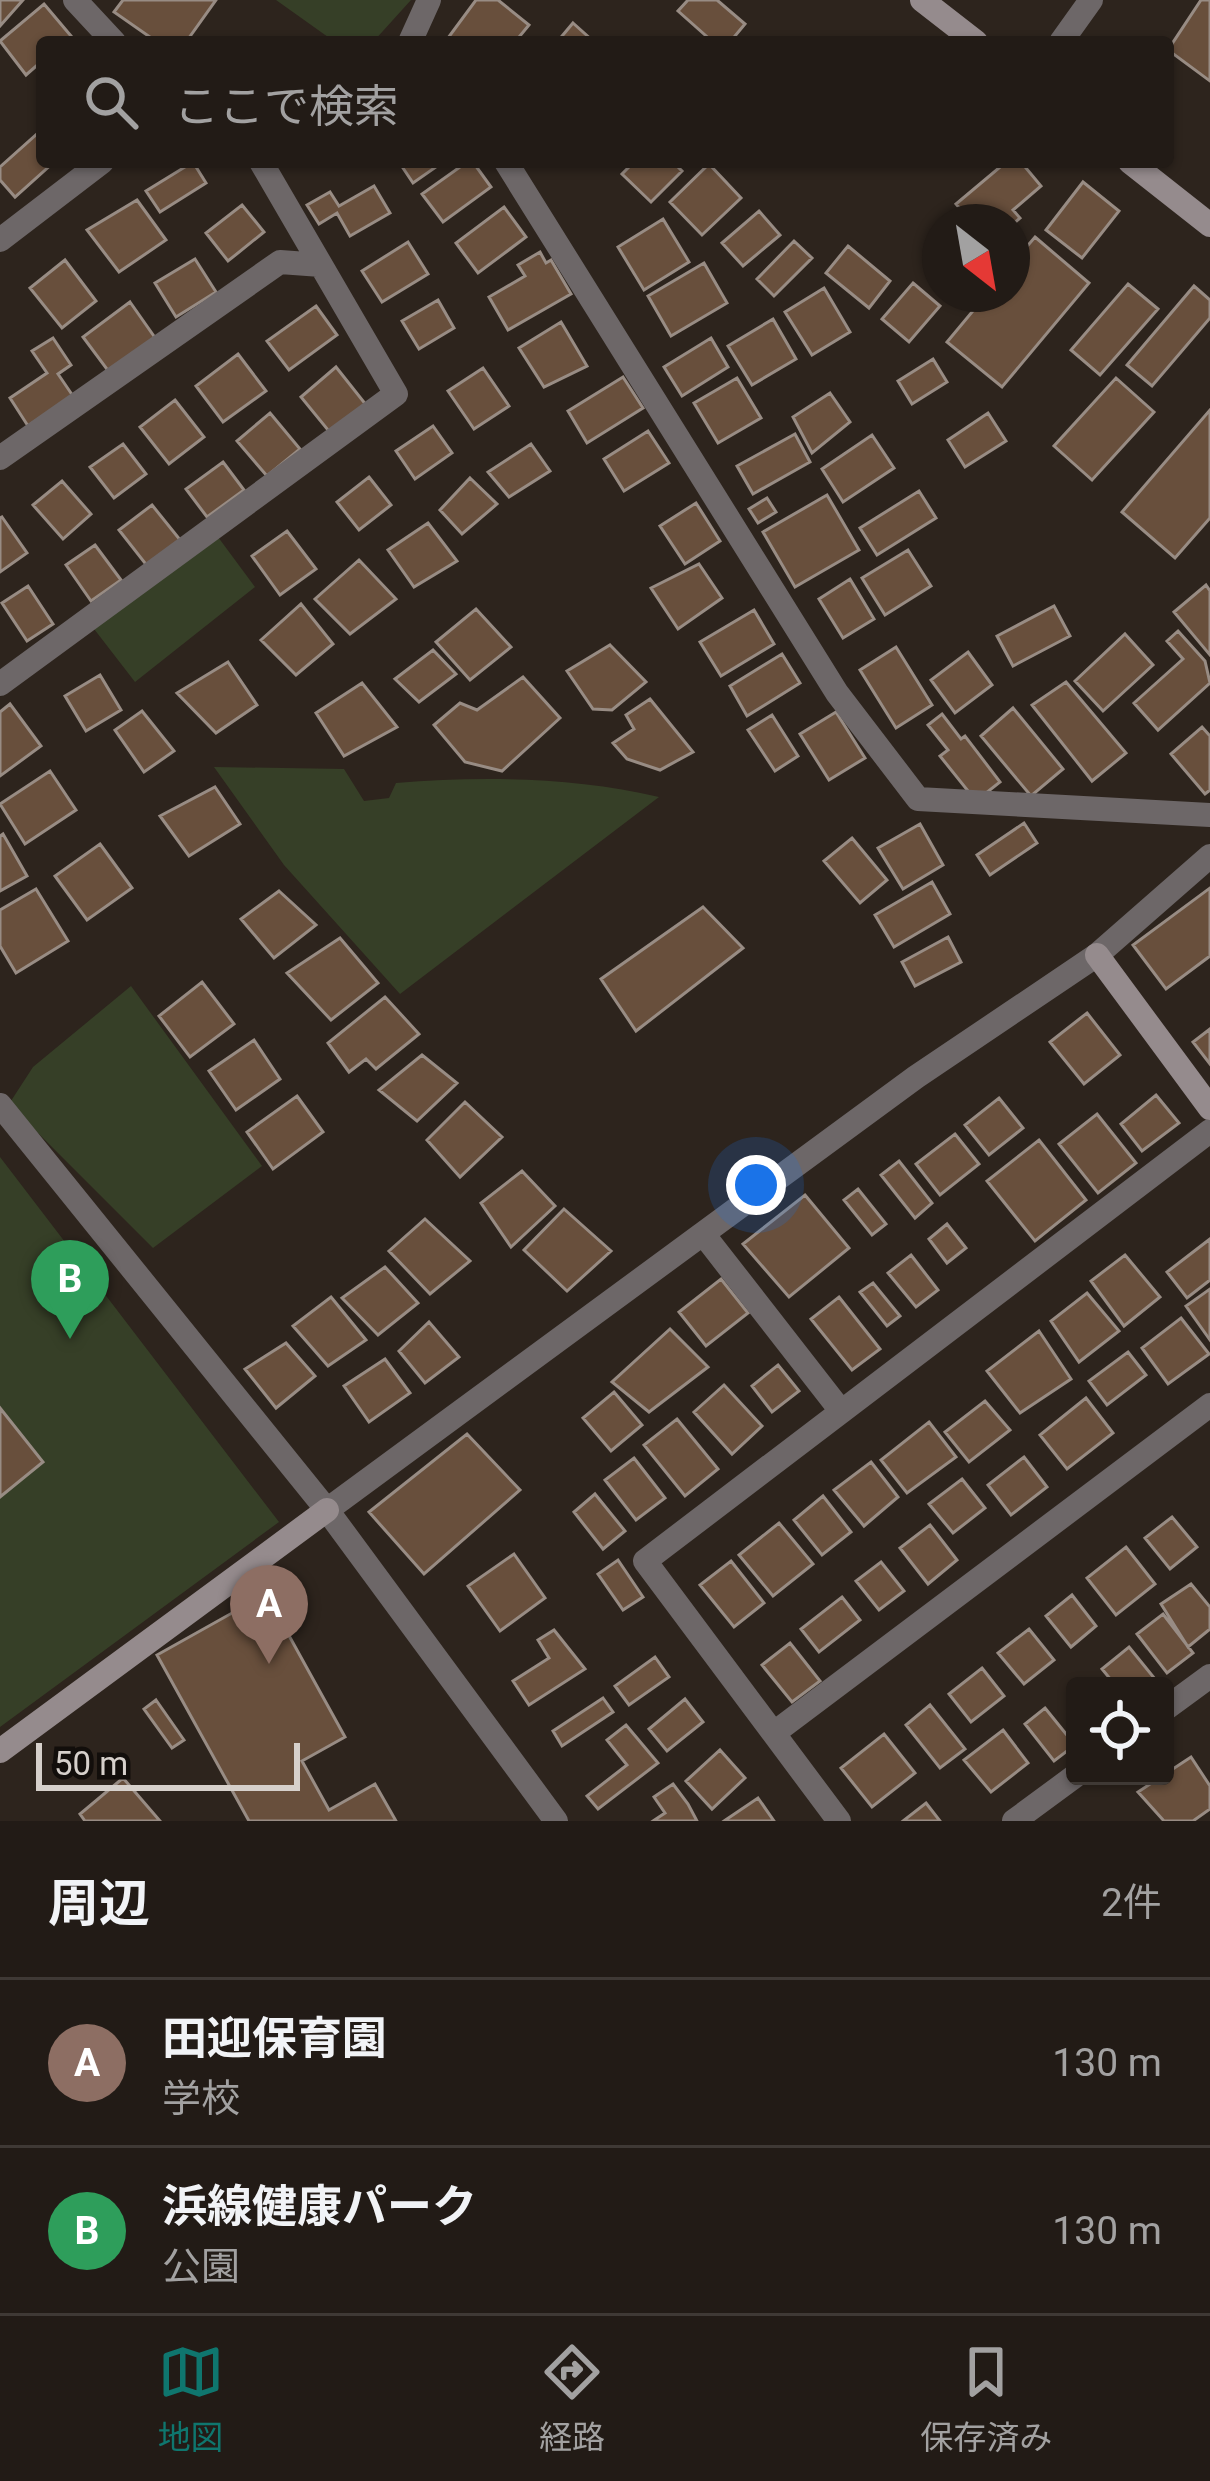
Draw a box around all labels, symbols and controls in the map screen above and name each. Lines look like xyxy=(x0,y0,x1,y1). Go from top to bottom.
search box xyxy=(36,36,1174,168)
icon: search xyxy=(78,69,144,135)
text: ここで検索 xyxy=(174,80,399,133)
north arrow xyxy=(922,204,1030,312)
your location xyxy=(726,1155,786,1215)
pin: B xyxy=(31,1240,109,1339)
pin: A xyxy=(230,1565,308,1664)
map controls xyxy=(1066,1677,1174,1785)
button: locate xyxy=(1066,1677,1174,1785)
scale bar xyxy=(36,1737,300,1790)
text: 50 m xyxy=(54,1744,128,1783)
text: 周辺 xyxy=(48,1874,150,1933)
text: 2件 xyxy=(1101,1880,1162,1926)
text: 田迎保育園 xyxy=(162,2012,387,2065)
text: A xyxy=(74,2040,100,2086)
text: 130 m xyxy=(1052,2040,1162,2086)
text: 学校 xyxy=(162,2076,240,2122)
text: 浜線健康パーク xyxy=(162,2180,477,2233)
text: B xyxy=(75,2208,99,2254)
text: 130 m xyxy=(1052,2208,1162,2254)
text: 公園 xyxy=(162,2244,240,2290)
tab: 地図 xyxy=(158,2339,224,2459)
tab: 経路 xyxy=(539,2339,605,2459)
tab: 保存済み xyxy=(920,2339,1052,2459)

